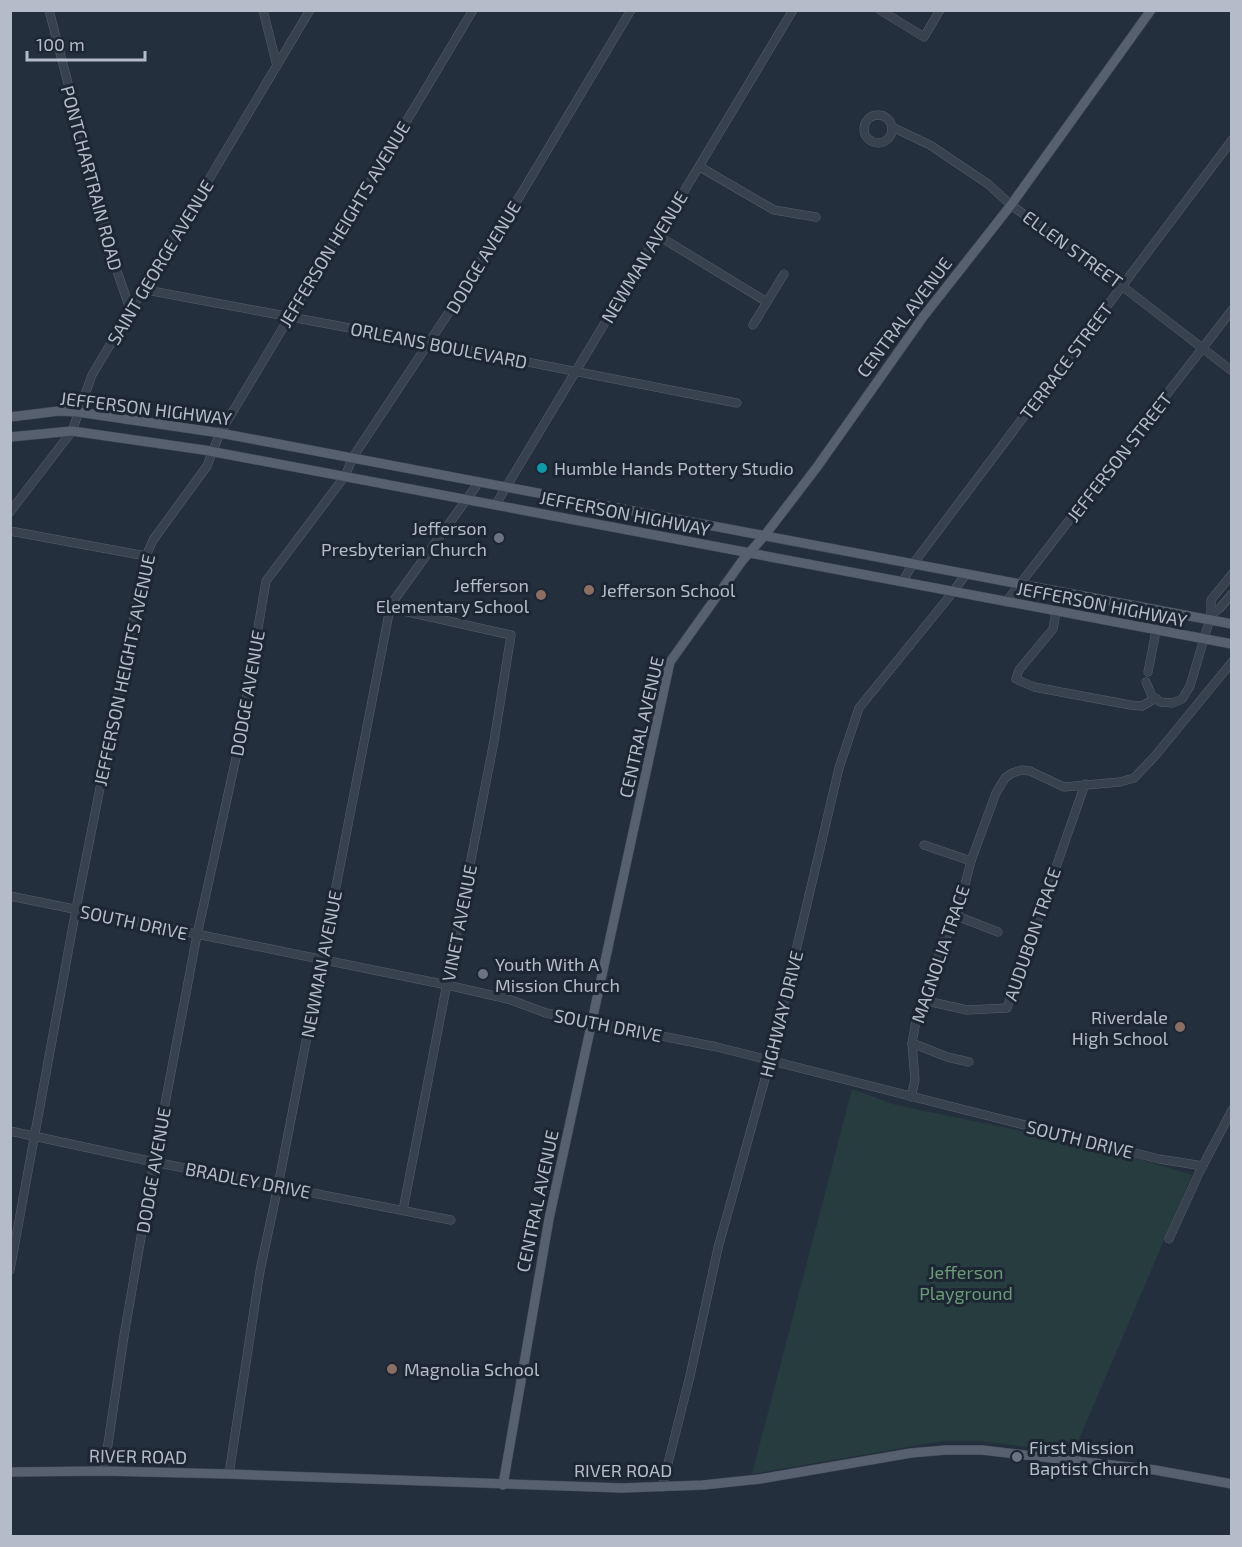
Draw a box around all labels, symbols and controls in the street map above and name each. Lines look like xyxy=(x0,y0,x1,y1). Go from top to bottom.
scale bar xyxy=(27,24,146,62)
text: 100 m xyxy=(36,33,85,55)
street label: PONTCHARTRAIN ROAD xyxy=(57,83,127,273)
street label: JEFFERSON HEIGHTS AVENUE xyxy=(274,117,414,331)
street label: SAINT GEORGE AVENUE xyxy=(102,176,218,348)
street label: NEWMAN AVENUE xyxy=(596,187,692,327)
street label: DODGE AVENUE xyxy=(441,197,525,317)
street label: ELLEN STREET xyxy=(1019,206,1127,293)
street label: CENTRAL AVENUE xyxy=(852,253,956,381)
street label: TERRACE STREET xyxy=(1015,298,1117,424)
street label: ORLEANS BOULEVARD xyxy=(349,317,529,373)
street label: JEFFERSON HIGHWAY xyxy=(59,387,234,430)
street label: JEFFERSON STREET xyxy=(1062,388,1177,526)
place label: Humble Hands Pottery Studio xyxy=(554,457,794,479)
marker: Humble Hands Pottery Studio xyxy=(535,461,549,475)
street label: JEFFERSON HIGHWAY xyxy=(538,486,713,540)
place label: Jefferson Presbyterian Church xyxy=(321,517,487,560)
marker: Jefferson Presbyterian Church xyxy=(492,531,506,545)
street label: JEFFERSON HEIGHTS AVENUE xyxy=(89,552,159,788)
place label: Jefferson Elementary School xyxy=(376,574,530,617)
street label: JEFFERSON HIGHWAY xyxy=(1015,577,1190,631)
place label: Jefferson School xyxy=(601,579,736,601)
marker: Jefferson School xyxy=(582,583,596,597)
marker: Jefferson Elementary School xyxy=(534,588,548,602)
street label: DODGE AVENUE xyxy=(225,628,269,758)
street label: CENTRAL AVENUE xyxy=(614,654,668,800)
street label: VINET AVENUE xyxy=(437,863,481,983)
street label: AUDUBON TRACE xyxy=(999,864,1065,1004)
street label: MAGNOLIA TRACE xyxy=(906,882,974,1026)
street label: NEWMAN AVENUE xyxy=(296,889,346,1039)
street label: SOUTH DRIVE xyxy=(78,900,190,944)
street label: HIGHWAY DRIVE xyxy=(755,948,807,1080)
place label: Youth With A Mission Church xyxy=(495,953,620,996)
marker: Youth With A Mission Church xyxy=(476,967,490,981)
street label: SOUTH DRIVE xyxy=(552,1004,664,1046)
place label: Riverdale High School xyxy=(1072,1006,1169,1049)
marker: Riverdale High School xyxy=(1173,1020,1187,1034)
street label: DODGE AVENUE xyxy=(131,1105,175,1235)
street label: SOUTH DRIVE xyxy=(1024,1115,1136,1163)
street label: CENTRAL AVENUE xyxy=(511,1128,563,1274)
street label: BRADLEY DRIVE xyxy=(183,1157,313,1203)
park label: Jefferson Playground xyxy=(919,1261,1013,1304)
place label: Magnolia School xyxy=(404,1358,540,1380)
marker: Magnolia School xyxy=(385,1362,399,1376)
place label: First Mission Baptist Church xyxy=(1029,1436,1149,1479)
street label: RIVER ROAD xyxy=(89,1444,187,1468)
marker: First Mission Baptist Church xyxy=(1010,1450,1024,1464)
street label: RIVER ROAD xyxy=(574,1459,672,1481)

